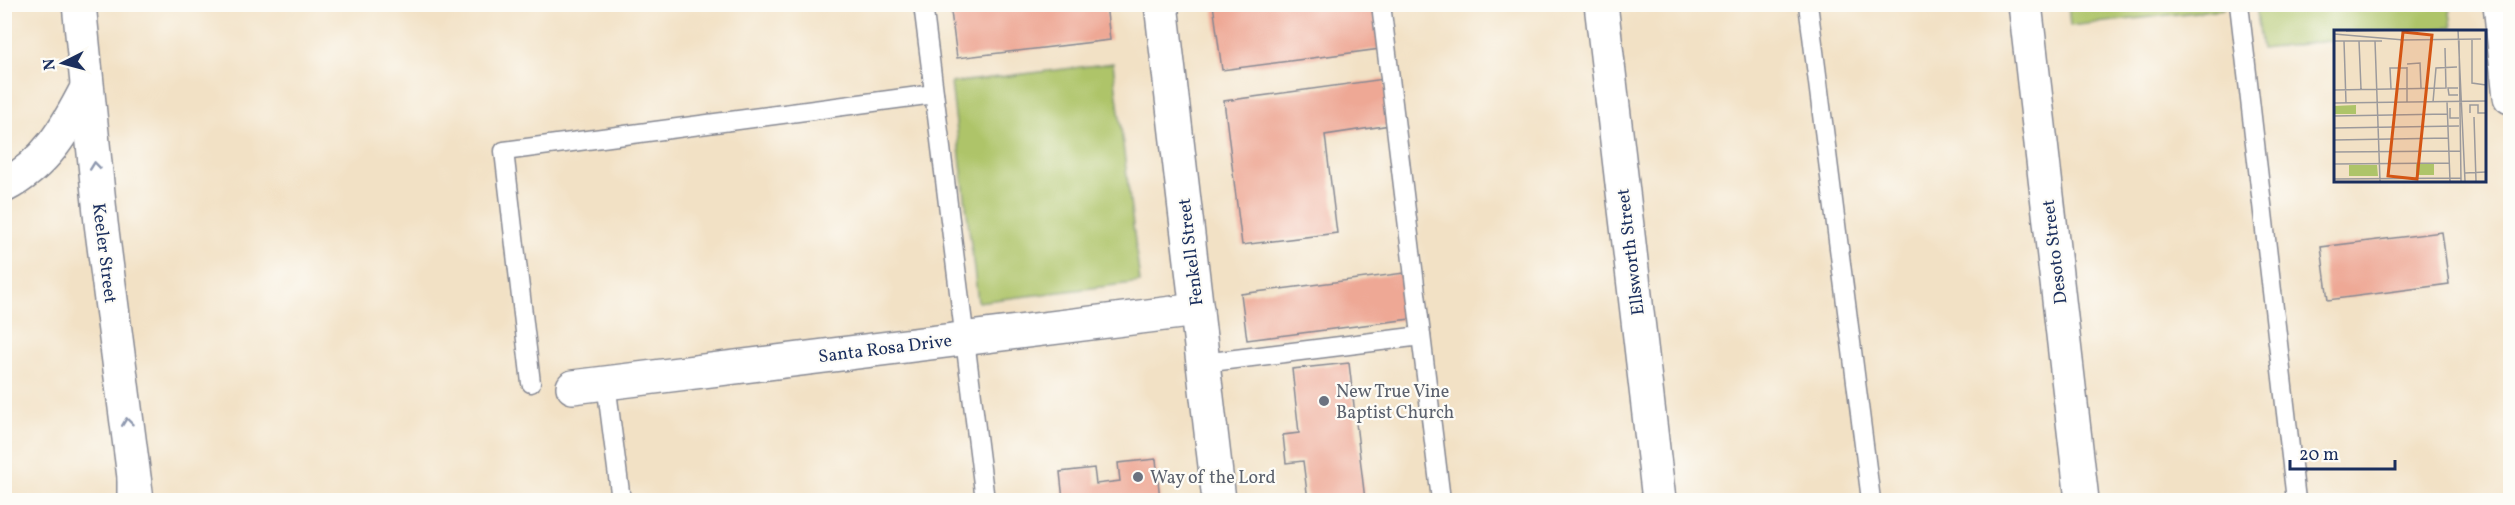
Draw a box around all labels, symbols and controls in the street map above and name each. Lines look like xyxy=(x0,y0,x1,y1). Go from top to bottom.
inset map xyxy=(2334,30,2485,182)
north arrow xyxy=(33,33,93,93)
text: N xyxy=(38,57,62,71)
one-way arrow xyxy=(89,161,102,170)
street label: Ellsworth Street xyxy=(1611,187,1652,317)
street label: Fenkell Street xyxy=(1172,197,1210,307)
street label: Desoto Street xyxy=(2037,198,2074,306)
street label: Keeler Street xyxy=(85,202,122,305)
street label: Santa Rosa Drive xyxy=(817,329,953,370)
place label: New True Vine Baptist Church xyxy=(1336,380,1455,426)
marker: New True Vine Baptist Church xyxy=(1317,394,1331,408)
one-way arrow xyxy=(121,417,133,426)
scale bar xyxy=(2290,433,2395,471)
text: 20 m xyxy=(2299,443,2339,468)
place label: Way of the Lord xyxy=(1150,466,1276,491)
marker: Way of the Lord xyxy=(1131,470,1145,484)

